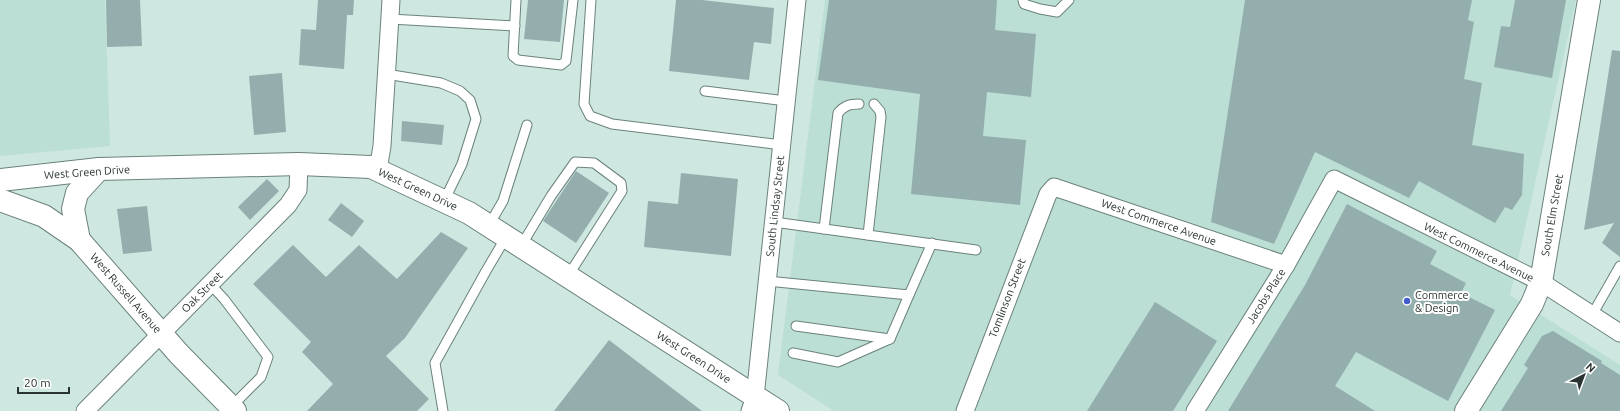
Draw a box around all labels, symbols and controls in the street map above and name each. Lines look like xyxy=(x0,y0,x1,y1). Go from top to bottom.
street label: South Lindsay Street xyxy=(764,154,786,257)
street label: West Green Drive xyxy=(44,163,130,181)
street label: West Green Drive xyxy=(376,165,460,213)
street label: South Elm Street xyxy=(1539,172,1565,257)
street label: West Commerce Avenue xyxy=(1100,197,1218,247)
street label: West Commerce Avenue xyxy=(1422,220,1536,284)
street label: West Russell Avenue xyxy=(88,251,164,335)
street label: Tomlinson Street xyxy=(986,256,1028,339)
street label: Jacobs Place xyxy=(1244,266,1288,326)
street label: Oak Street xyxy=(179,269,225,315)
place label: Commerce & Design xyxy=(1415,289,1469,314)
marker: Commerce & Design xyxy=(1402,296,1412,306)
street label: West Green Drive xyxy=(655,329,733,385)
north arrow xyxy=(1564,355,1604,395)
text: N xyxy=(1584,360,1598,375)
scale bar xyxy=(18,369,69,395)
text: 20 m xyxy=(24,376,51,389)

